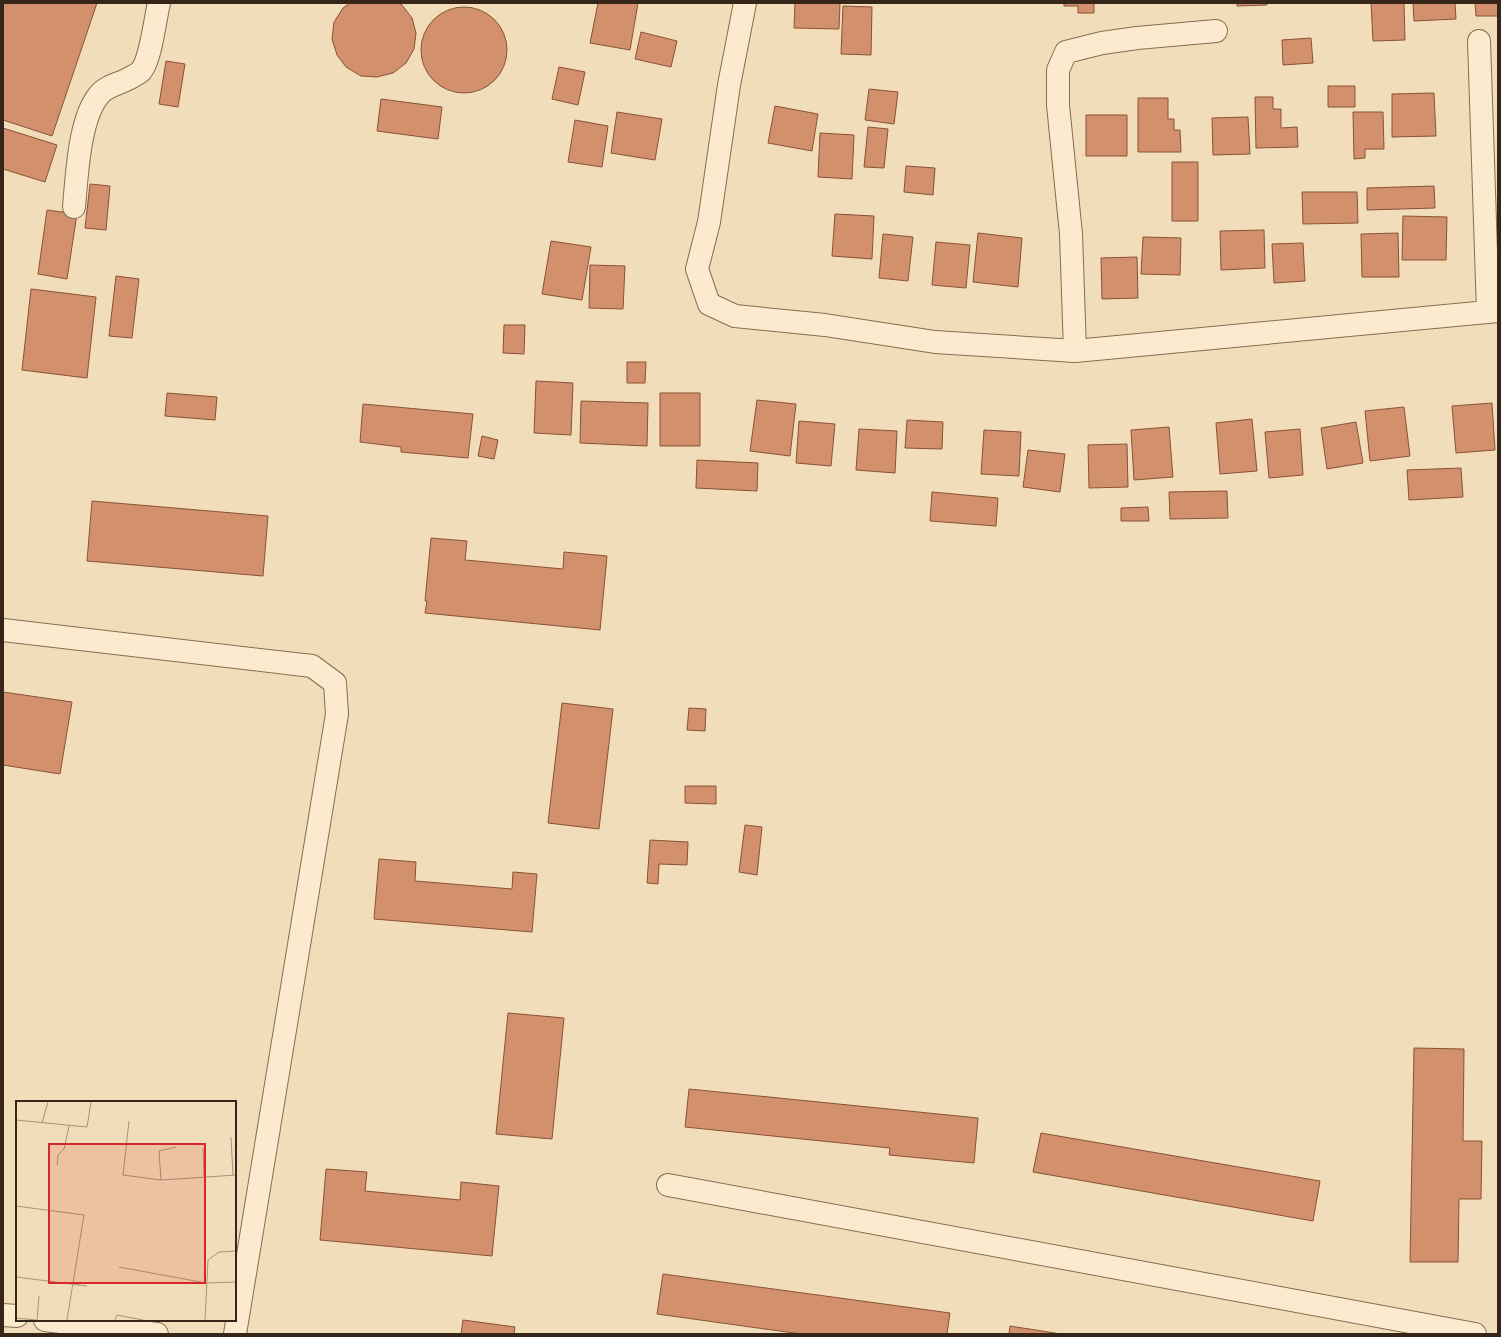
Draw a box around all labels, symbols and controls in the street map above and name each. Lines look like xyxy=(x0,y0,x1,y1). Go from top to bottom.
inset map xyxy=(16,1101,236,1321)

